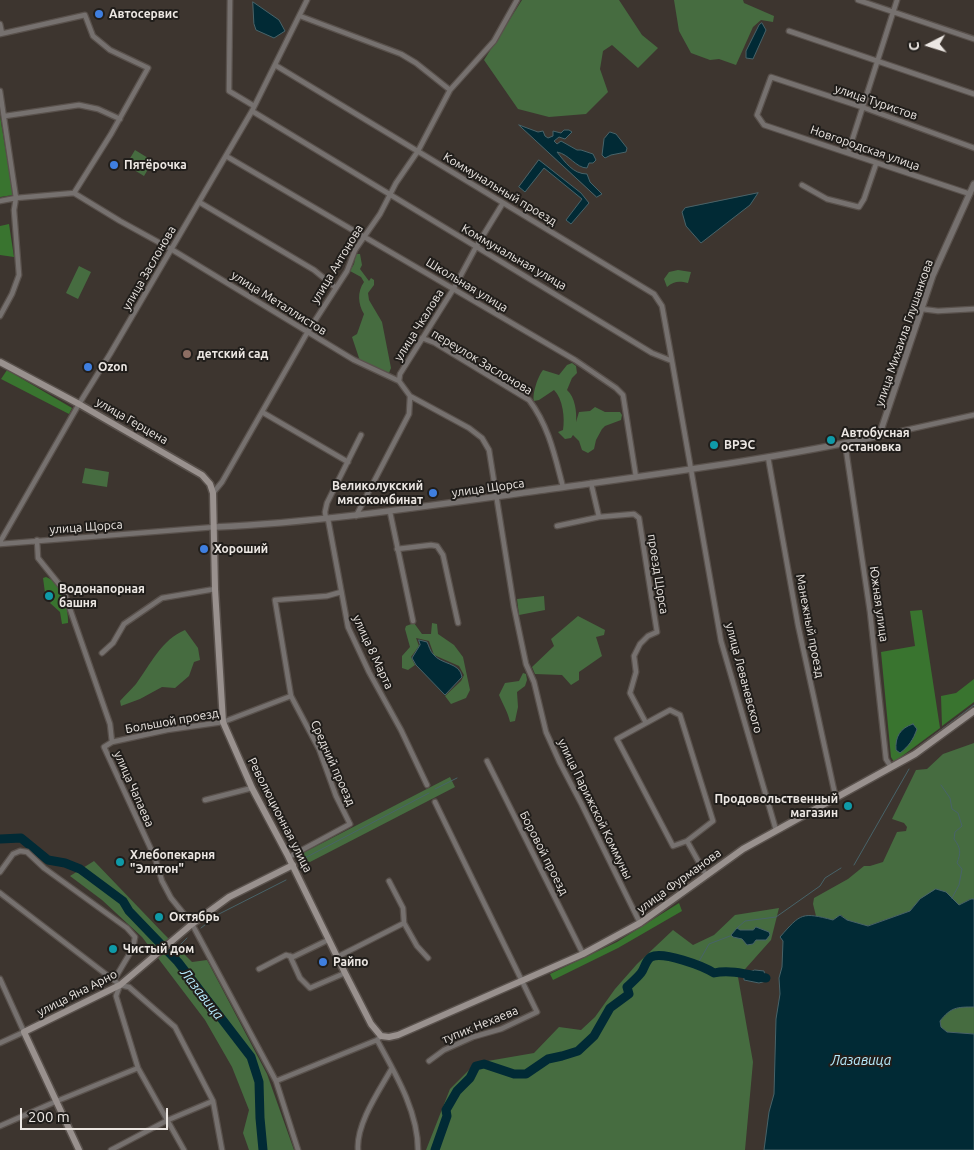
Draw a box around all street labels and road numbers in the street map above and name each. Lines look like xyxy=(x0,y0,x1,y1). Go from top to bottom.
street label: улица Туристов xyxy=(833,81,919,123)
street label: Новгородская улица xyxy=(808,122,922,174)
street label: Коммунальный проезд xyxy=(441,149,559,229)
street label: Коммунальная улица xyxy=(459,221,569,293)
street label: улица Антонова xyxy=(308,222,366,306)
street label: улица Заслонова xyxy=(119,223,179,313)
street label: Школьная улица xyxy=(423,255,511,315)
street label: улица Михаила Глушанкова xyxy=(872,258,936,408)
street label: улица Металлистов xyxy=(229,268,329,338)
street label: улица Чкалова xyxy=(391,286,447,364)
street label: переулок Заслонова xyxy=(429,326,535,398)
street label: улица Герцена xyxy=(93,395,171,447)
street label: улица Щорса xyxy=(451,476,525,500)
street label: улица Щорса xyxy=(49,517,123,537)
street label: проезд Щорса xyxy=(645,533,671,615)
street label: Южная улица xyxy=(867,565,891,643)
street label: Манежный проезд xyxy=(793,573,827,679)
street label: улица 8 Марта xyxy=(350,613,396,691)
street label: улица Леваневского xyxy=(722,621,766,735)
street label: Большой проезд xyxy=(124,706,220,736)
street label: Средний проезд xyxy=(308,718,358,808)
street label: улица Парижской Коммуны xyxy=(555,736,635,882)
street label: улица Чапаева xyxy=(111,749,157,829)
street label: Революционная улица xyxy=(245,755,315,875)
street label: Боровой проезд xyxy=(517,809,571,897)
street label: улица Фурманова xyxy=(634,846,724,916)
street label: улица Яна Арно xyxy=(35,967,119,1019)
street label: тупик Нехаева xyxy=(440,1003,520,1047)

